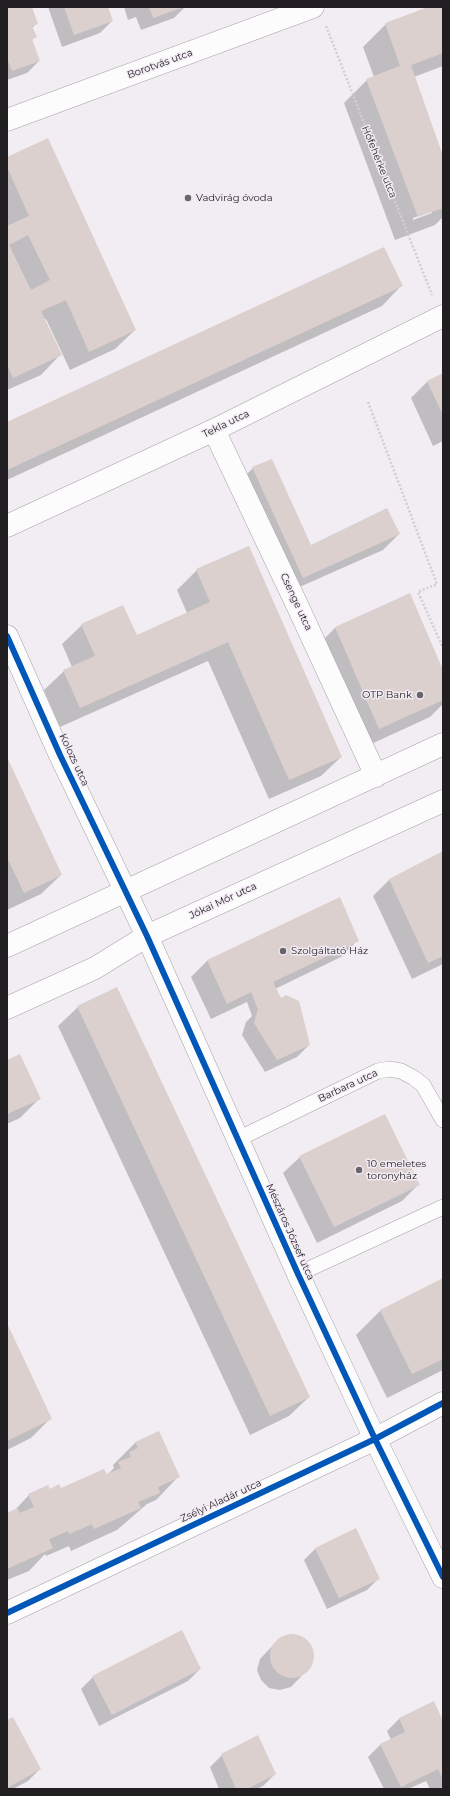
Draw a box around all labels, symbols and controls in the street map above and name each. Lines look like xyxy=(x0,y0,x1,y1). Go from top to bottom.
street label: Borotvás utca xyxy=(126,47,194,81)
street label: Hófehérke utca xyxy=(359,124,399,200)
place label: Vadvirág óvoda xyxy=(196,192,273,204)
marker: Vadvirág óvoda xyxy=(183,193,193,203)
street label: Tekla utca xyxy=(201,408,251,440)
street label: Csenge utca xyxy=(277,571,315,633)
place label: OTP Bank xyxy=(362,689,412,701)
marker: OTP Bank xyxy=(415,690,425,700)
street label: Kolozs utca xyxy=(57,732,91,788)
street label: Jókai Mór utca xyxy=(187,880,259,922)
place label: Szolgáltató Ház xyxy=(291,945,368,957)
marker: Szolgáltató Ház xyxy=(278,946,288,956)
street label: Barbara utca xyxy=(316,1067,380,1105)
place label: 10 emeletes toronyház xyxy=(367,1158,426,1182)
marker: 10 emeletes toronyház xyxy=(354,1165,364,1175)
street label: Mészáros József utca xyxy=(263,1182,317,1282)
street label: Zsélyi Aladár utca xyxy=(179,1477,263,1525)

